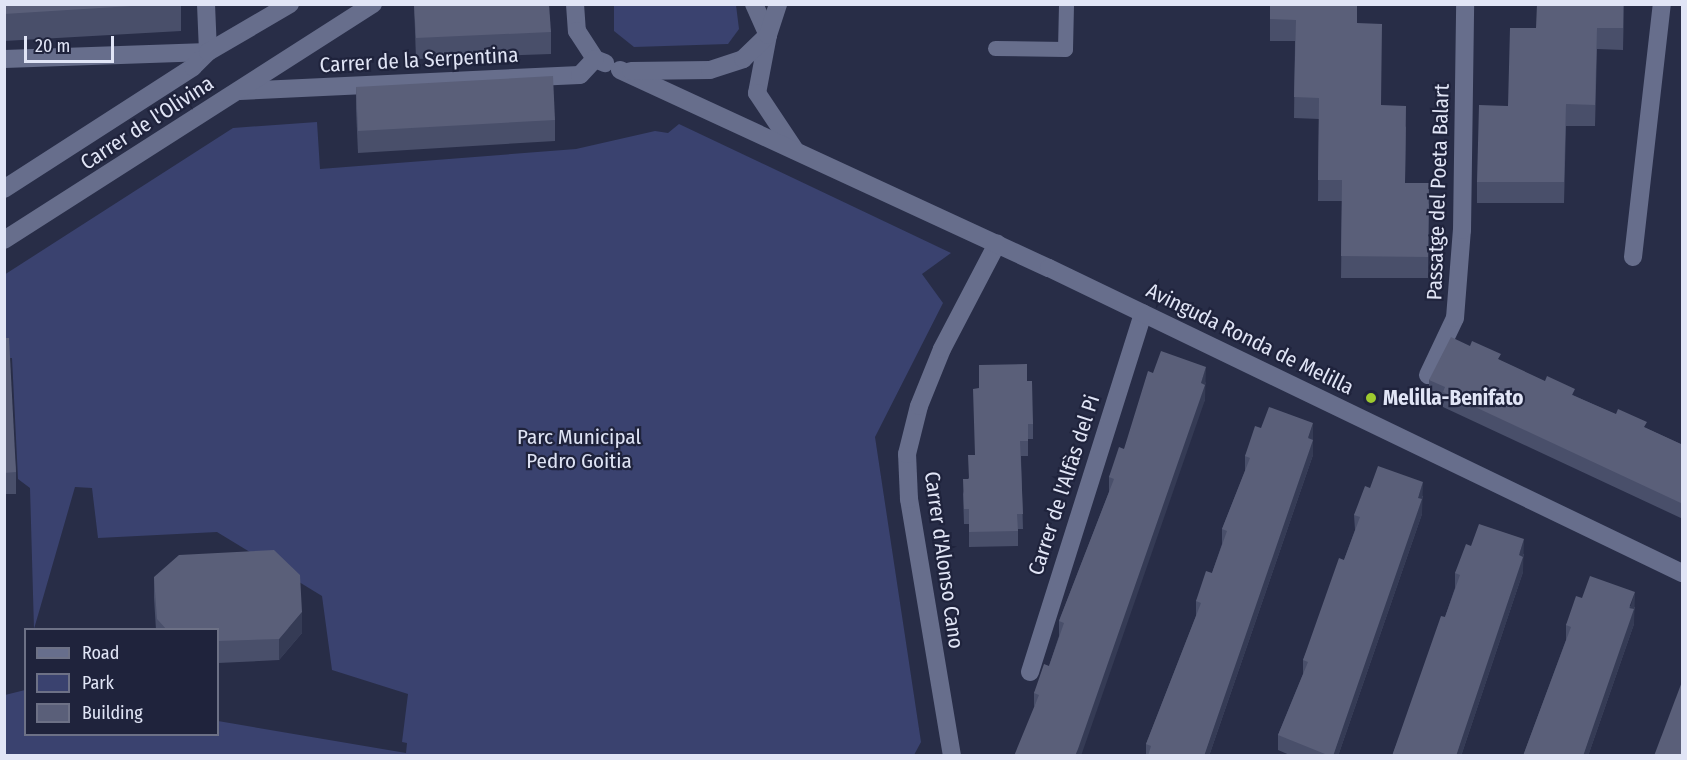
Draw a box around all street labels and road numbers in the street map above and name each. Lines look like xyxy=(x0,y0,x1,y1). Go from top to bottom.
street label: Carrer de la Serpentina xyxy=(319,42,519,78)
street label: Carrer de l'Olivina xyxy=(76,71,218,175)
street label: Passatge del Poeta Balart xyxy=(1422,83,1454,301)
street label: Avinguda Ronda de Melilla xyxy=(1142,278,1358,400)
street label: Carrer de l'Alfàs del Pi xyxy=(1023,392,1105,578)
street label: Carrer d'Alonso Cano xyxy=(919,470,969,650)

